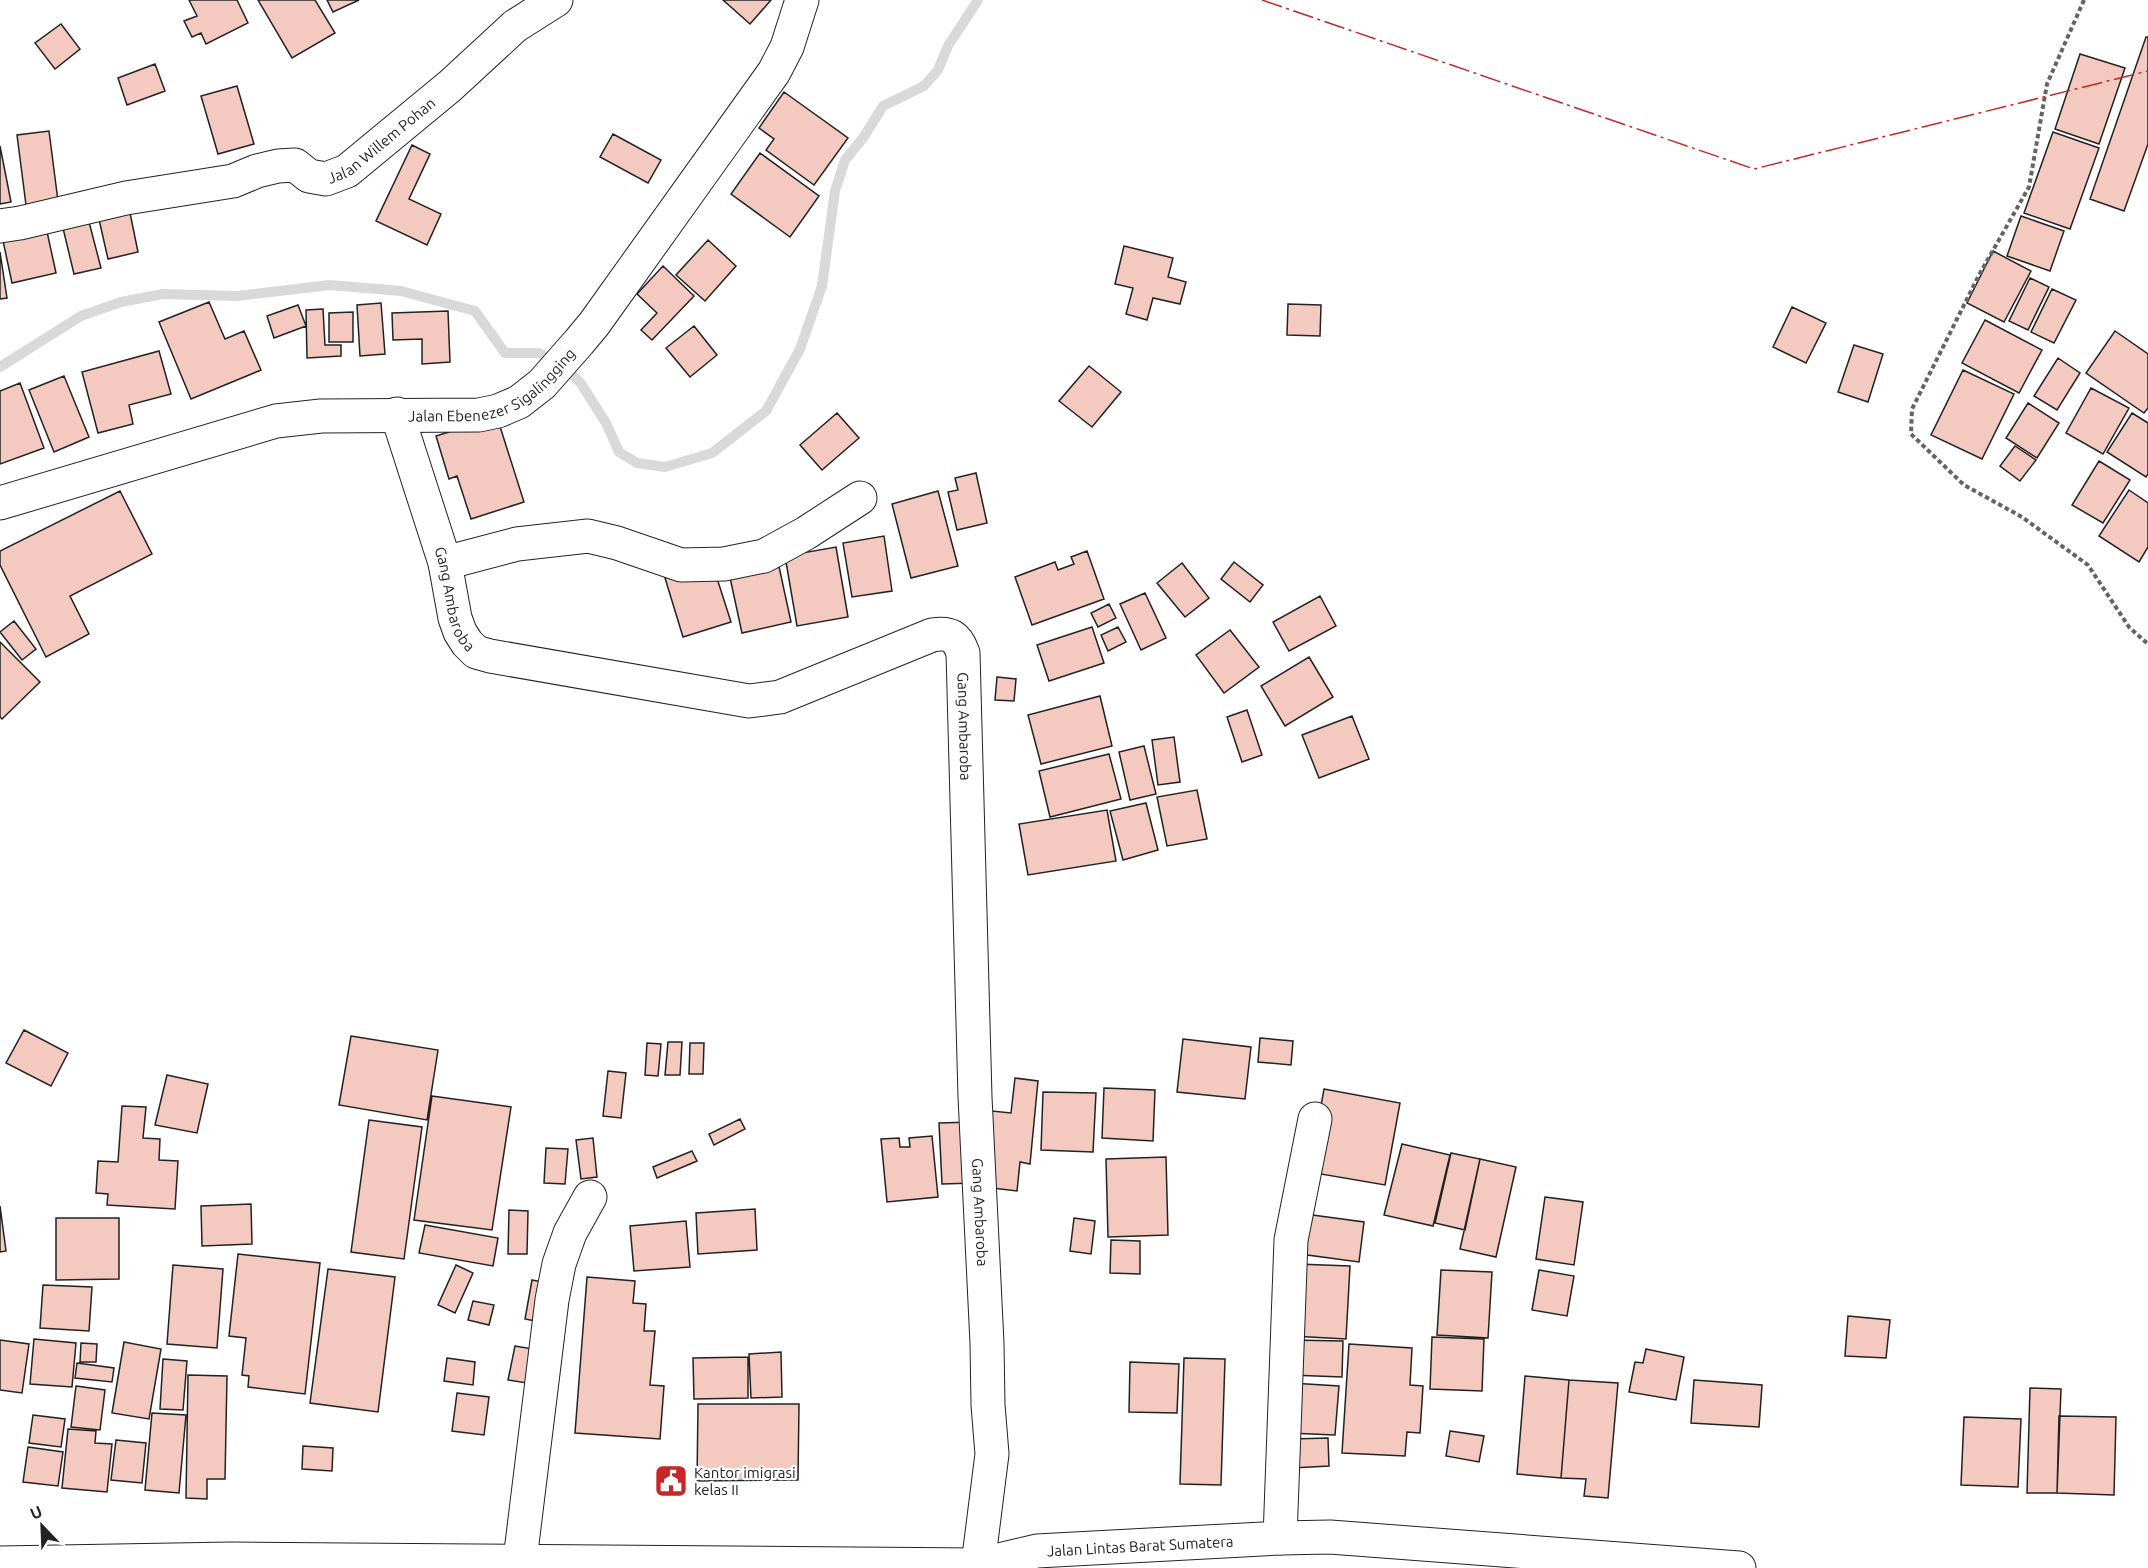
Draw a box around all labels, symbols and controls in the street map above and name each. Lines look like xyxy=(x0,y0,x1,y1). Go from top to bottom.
street label: Jalan Willem Pohan xyxy=(325,94,438,186)
street label: Jalan Ebenezer Sigalingging xyxy=(408,345,578,424)
street label: Gang Ambaroba xyxy=(432,544,479,655)
street label: Gang Ambaroba xyxy=(955,672,975,781)
street label: Gang Ambaroba xyxy=(969,1158,992,1267)
public building icon: Kantor imigrasi kelas II xyxy=(653,1463,689,1499)
place label: Kantor imigrasi kelas II xyxy=(694,1464,796,1498)
north arrow xyxy=(12,1496,72,1556)
text: U xyxy=(27,1502,45,1523)
street label: Jalan Lintas Barat Sumatera xyxy=(1046,1532,1234,1559)

